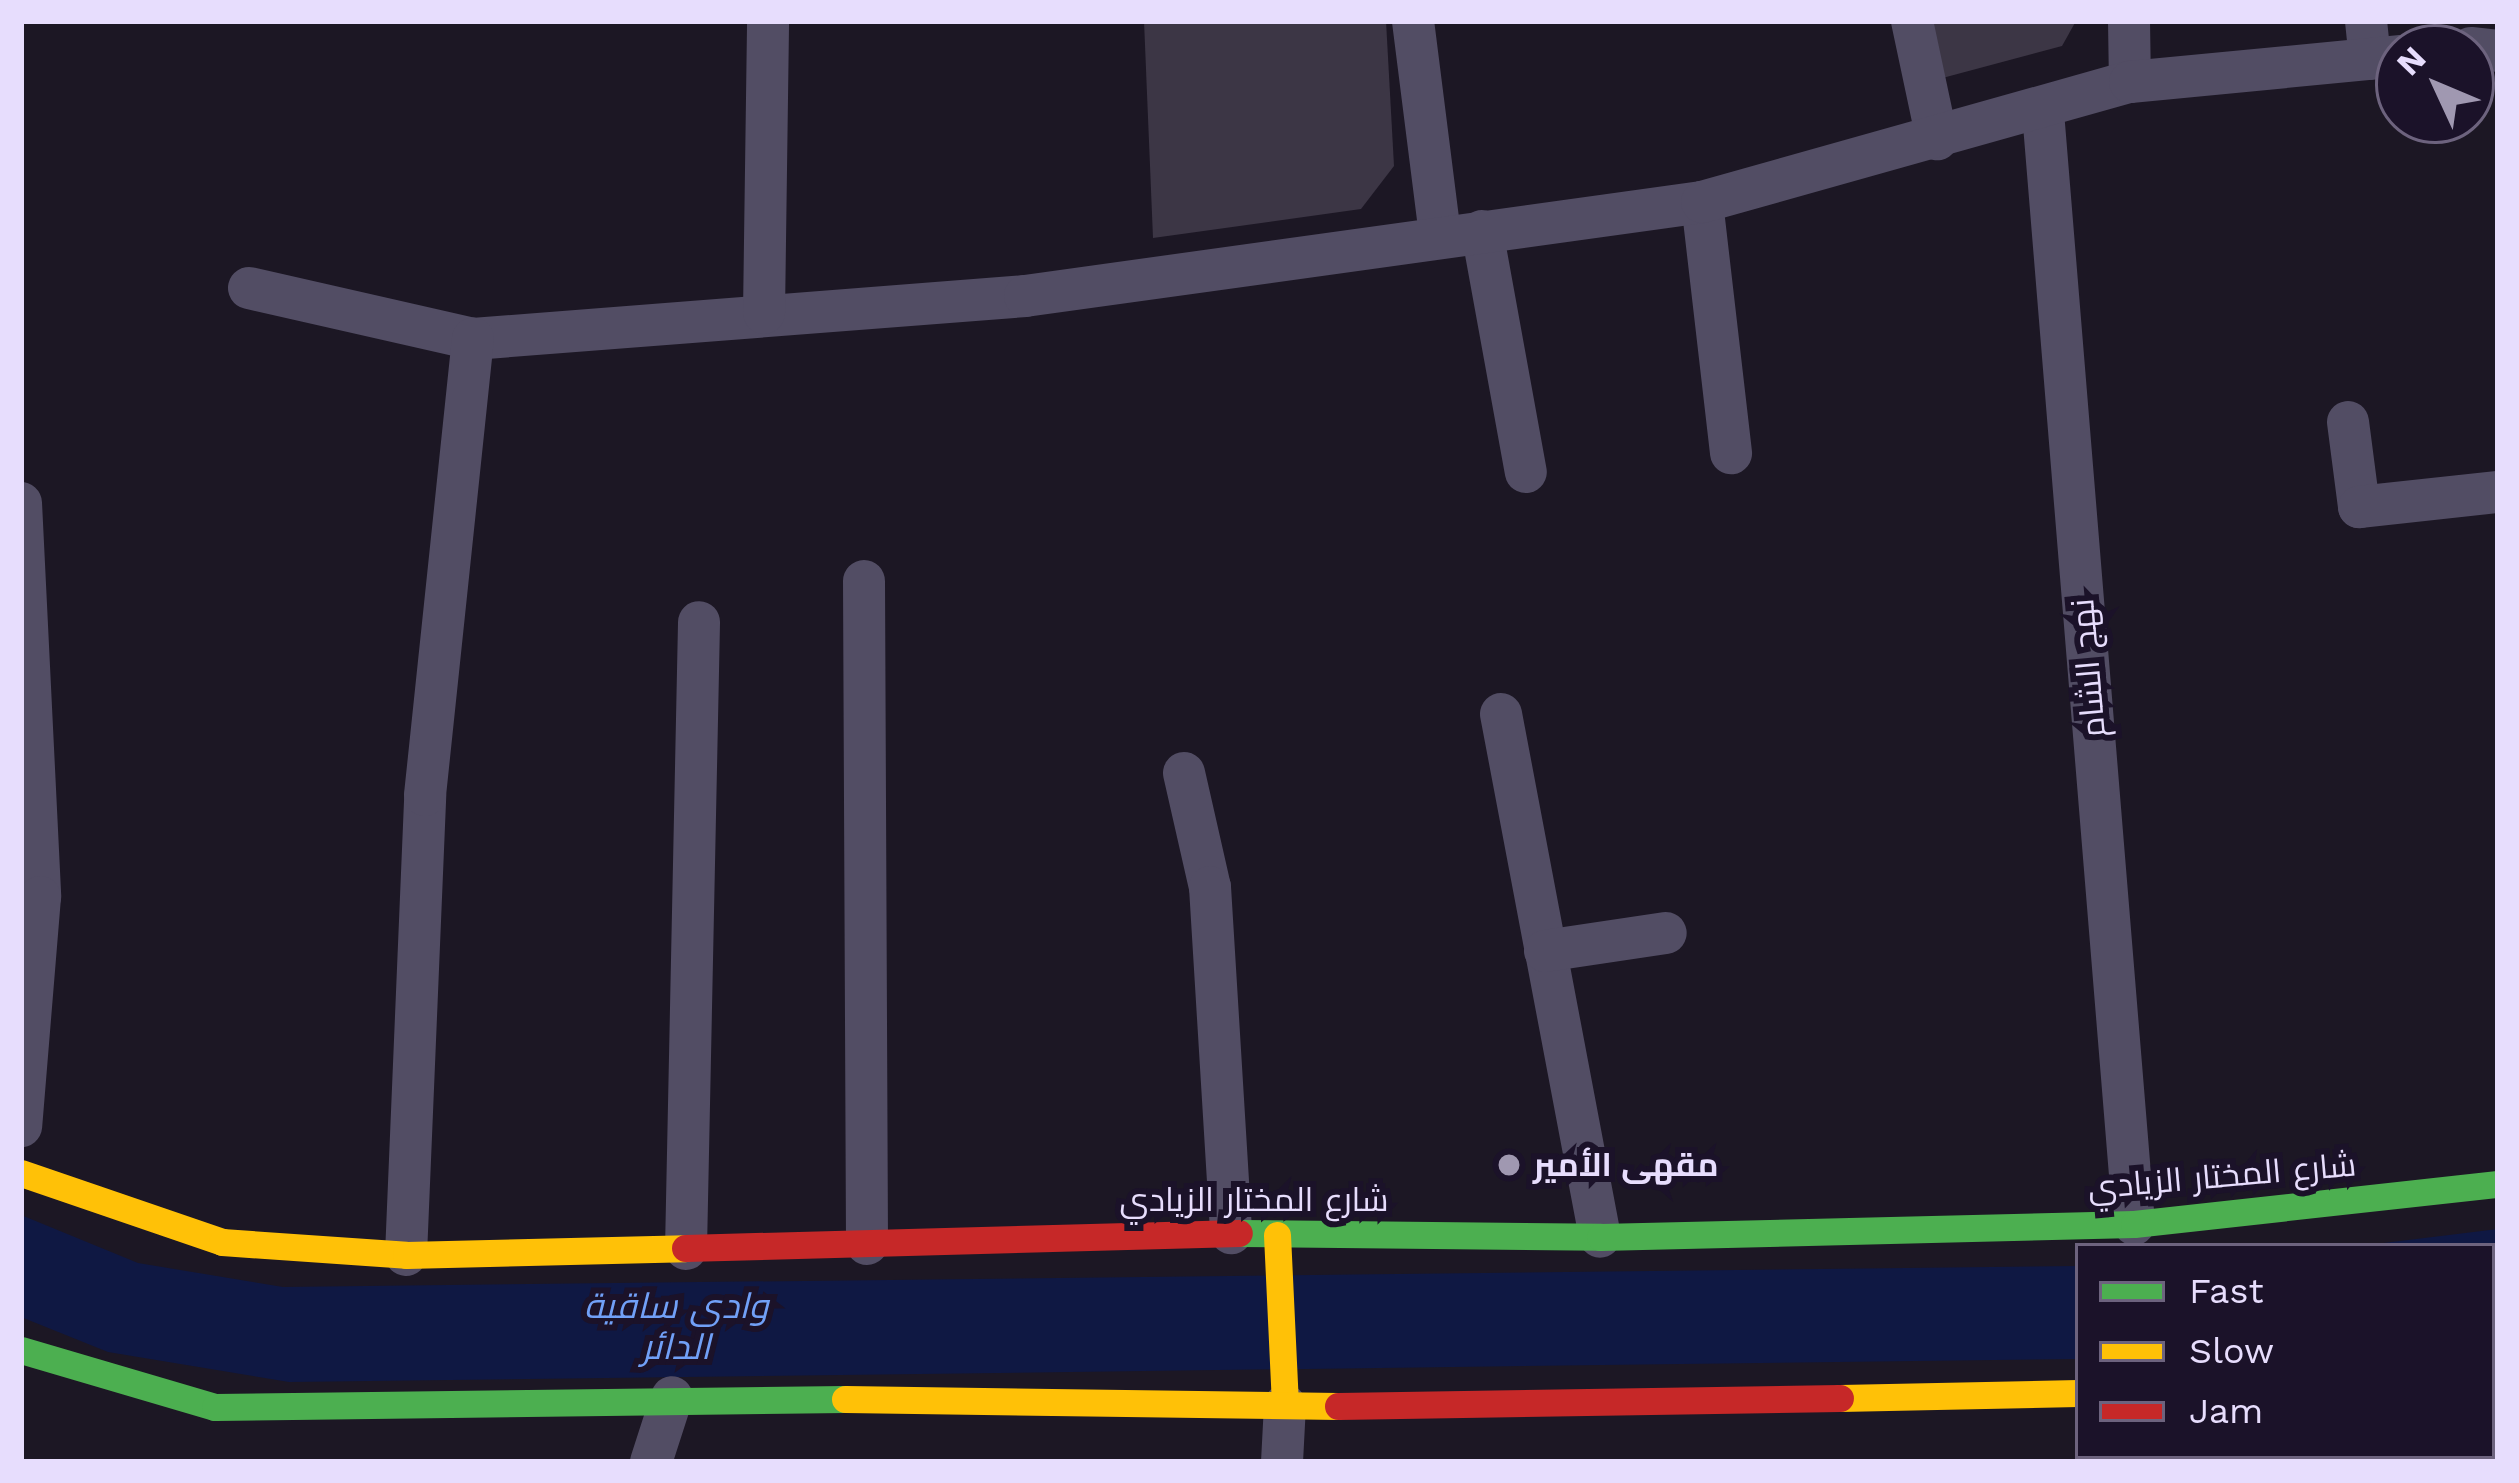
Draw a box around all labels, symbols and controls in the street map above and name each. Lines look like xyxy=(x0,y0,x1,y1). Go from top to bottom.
north arrow xyxy=(2375,24,2495,144)
text: N xyxy=(2388,38,2433,83)
street label: نهج الشام xyxy=(2062,597,2114,739)
place label: مقهى الأمير xyxy=(1533,1145,1719,1185)
street label: شارع المختار الزيادي xyxy=(2086,1145,2358,1207)
marker: مقهى الأمير xyxy=(1496,1152,1522,1178)
street label: شارع المختار الزيادي xyxy=(1119,1180,1389,1220)
legend xyxy=(2075,1243,2495,1459)
text: Fast xyxy=(2189,1270,2264,1312)
water label: وادي ساقية الدائر xyxy=(584,1284,768,1369)
text: Slow xyxy=(2189,1330,2274,1372)
text: Jam xyxy=(2189,1390,2263,1432)

